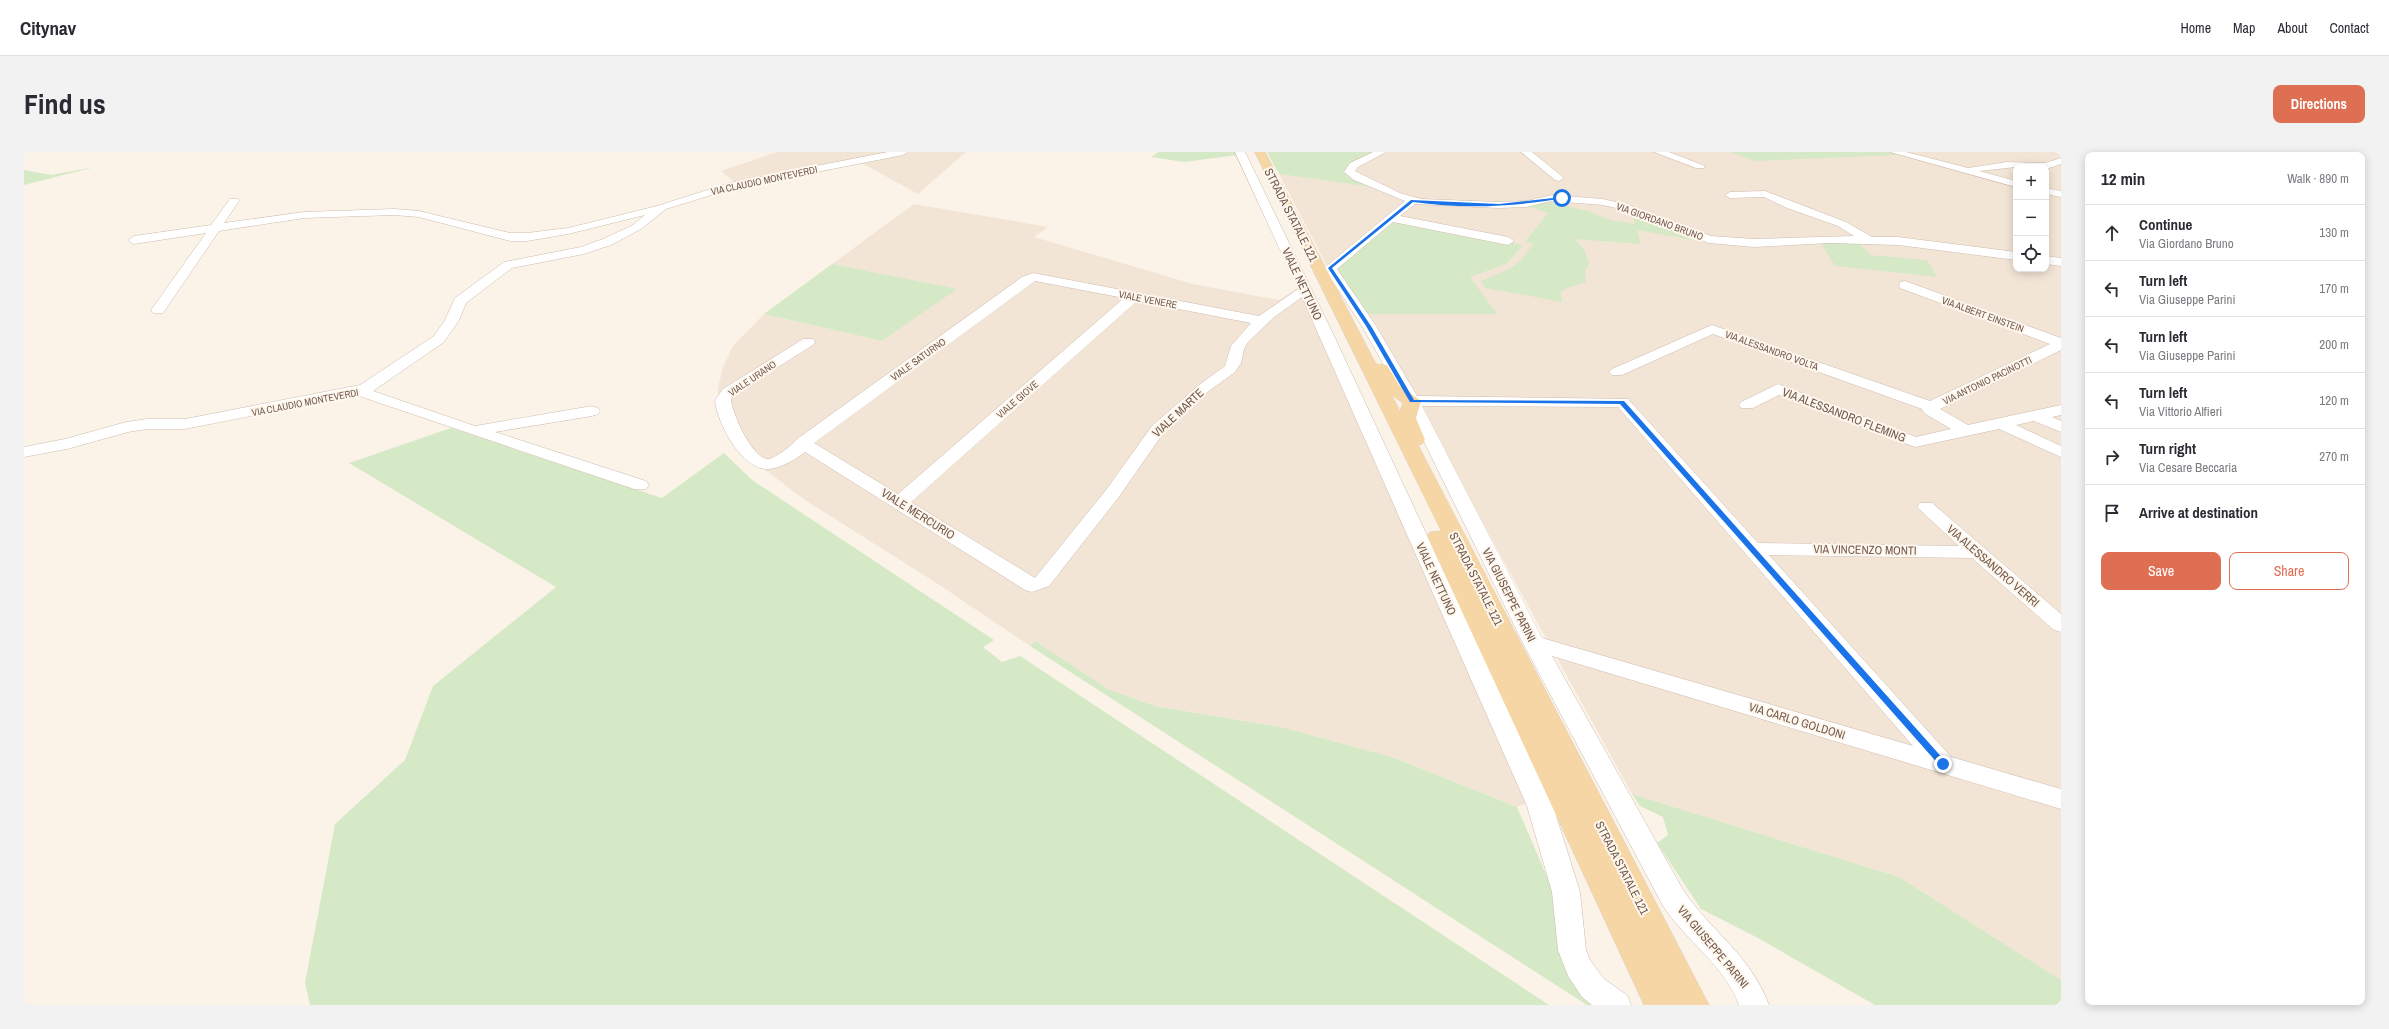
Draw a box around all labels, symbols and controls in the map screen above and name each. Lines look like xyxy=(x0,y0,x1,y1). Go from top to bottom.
text: Citynav xyxy=(20,15,76,41)
text: Home xyxy=(2180,19,2211,37)
text: Map xyxy=(2233,19,2255,37)
text: About xyxy=(2277,19,2307,37)
text: Contact xyxy=(2329,19,2369,37)
text: Find us xyxy=(24,85,106,123)
button: Directions xyxy=(2273,85,2365,123)
street label: VIA CLAUDIO MONTEVERDI xyxy=(710,163,818,198)
map controls xyxy=(2013,164,2049,272)
button: + xyxy=(2013,164,2049,200)
street label: STRADA STATALE 121 xyxy=(1261,166,1322,265)
text: 12 min xyxy=(2101,167,2145,190)
text: Walk · 890 m xyxy=(2287,170,2349,187)
route start xyxy=(1553,189,1571,207)
street label: VIA GIORDANO BRUNO xyxy=(1615,200,1705,243)
button: − xyxy=(2013,200,2049,236)
text: Continue xyxy=(2139,214,2192,235)
icon: ahead xyxy=(2101,222,2123,244)
text: 130 m xyxy=(2319,224,2349,241)
text: Via Giordano Bruno xyxy=(2139,235,2234,252)
button: locate xyxy=(2013,236,2049,272)
street label: VIALE NETTUNO xyxy=(1278,245,1326,323)
text: Turn left xyxy=(2139,270,2187,291)
icon: left xyxy=(2101,278,2123,300)
text: 170 m xyxy=(2319,280,2349,297)
street label: VIALE VENERE xyxy=(1118,287,1178,312)
text: Via Giuseppe Parini xyxy=(2139,291,2235,308)
street label: VIA ALBERT EINSTEIN xyxy=(1940,294,2026,335)
text: Turn left xyxy=(2139,326,2187,347)
street label: VIA ALESSANDRO VOLTA xyxy=(1723,327,1821,374)
icon: left xyxy=(2101,334,2123,356)
street label: VIALE SATURNO xyxy=(888,335,948,384)
text: 200 m xyxy=(2319,336,2349,353)
text: Via Giuseppe Parini xyxy=(2139,347,2235,364)
street label: VIA ANTONIO PACINOTTI xyxy=(1941,353,2034,408)
street label: VIALE URANO xyxy=(726,358,779,399)
street label: VIALE GIOVE xyxy=(994,378,1041,421)
text: Turn left xyxy=(2139,382,2187,403)
street label: VIA ALESSANDRO FLEMING xyxy=(1780,384,1908,446)
street label: VIALE MARTE xyxy=(1149,385,1207,441)
street label: VIA CLAUDIO MONTEVERDI xyxy=(251,386,360,419)
icon: left xyxy=(2101,390,2123,412)
text: 120 m xyxy=(2319,392,2349,409)
text: Via Vittorio Alfieri xyxy=(2139,403,2222,420)
text: Turn right xyxy=(2139,438,2196,459)
icon: right xyxy=(2101,446,2123,468)
text: 270 m xyxy=(2319,448,2349,465)
text: Via Cesare Beccaria xyxy=(2139,459,2237,476)
street label: VIALE MERCURIO xyxy=(878,485,958,543)
icon: arrive xyxy=(2101,502,2123,524)
text: Arrive at destination xyxy=(2139,502,2258,523)
street label: VIA ALESSANDRO VERRI xyxy=(1943,521,2043,611)
street label: STRADA STATALE 121 xyxy=(1446,530,1507,629)
street label: VIALE NETTUNO xyxy=(1412,540,1460,618)
street label: VIA VINCENZO MONTI xyxy=(1813,541,1917,559)
street label: VIA GIUSEPPE PARINI xyxy=(1478,545,1540,645)
button: Save xyxy=(2101,552,2221,590)
button: Share xyxy=(2229,552,2349,590)
street label: VIA CARLO GOLDONI xyxy=(1747,699,1847,743)
route end xyxy=(1934,755,1952,773)
street label: STRADA STATALE 121 xyxy=(1592,819,1653,918)
street label: VIA GIUSEPPE PARINI xyxy=(1674,902,1752,992)

